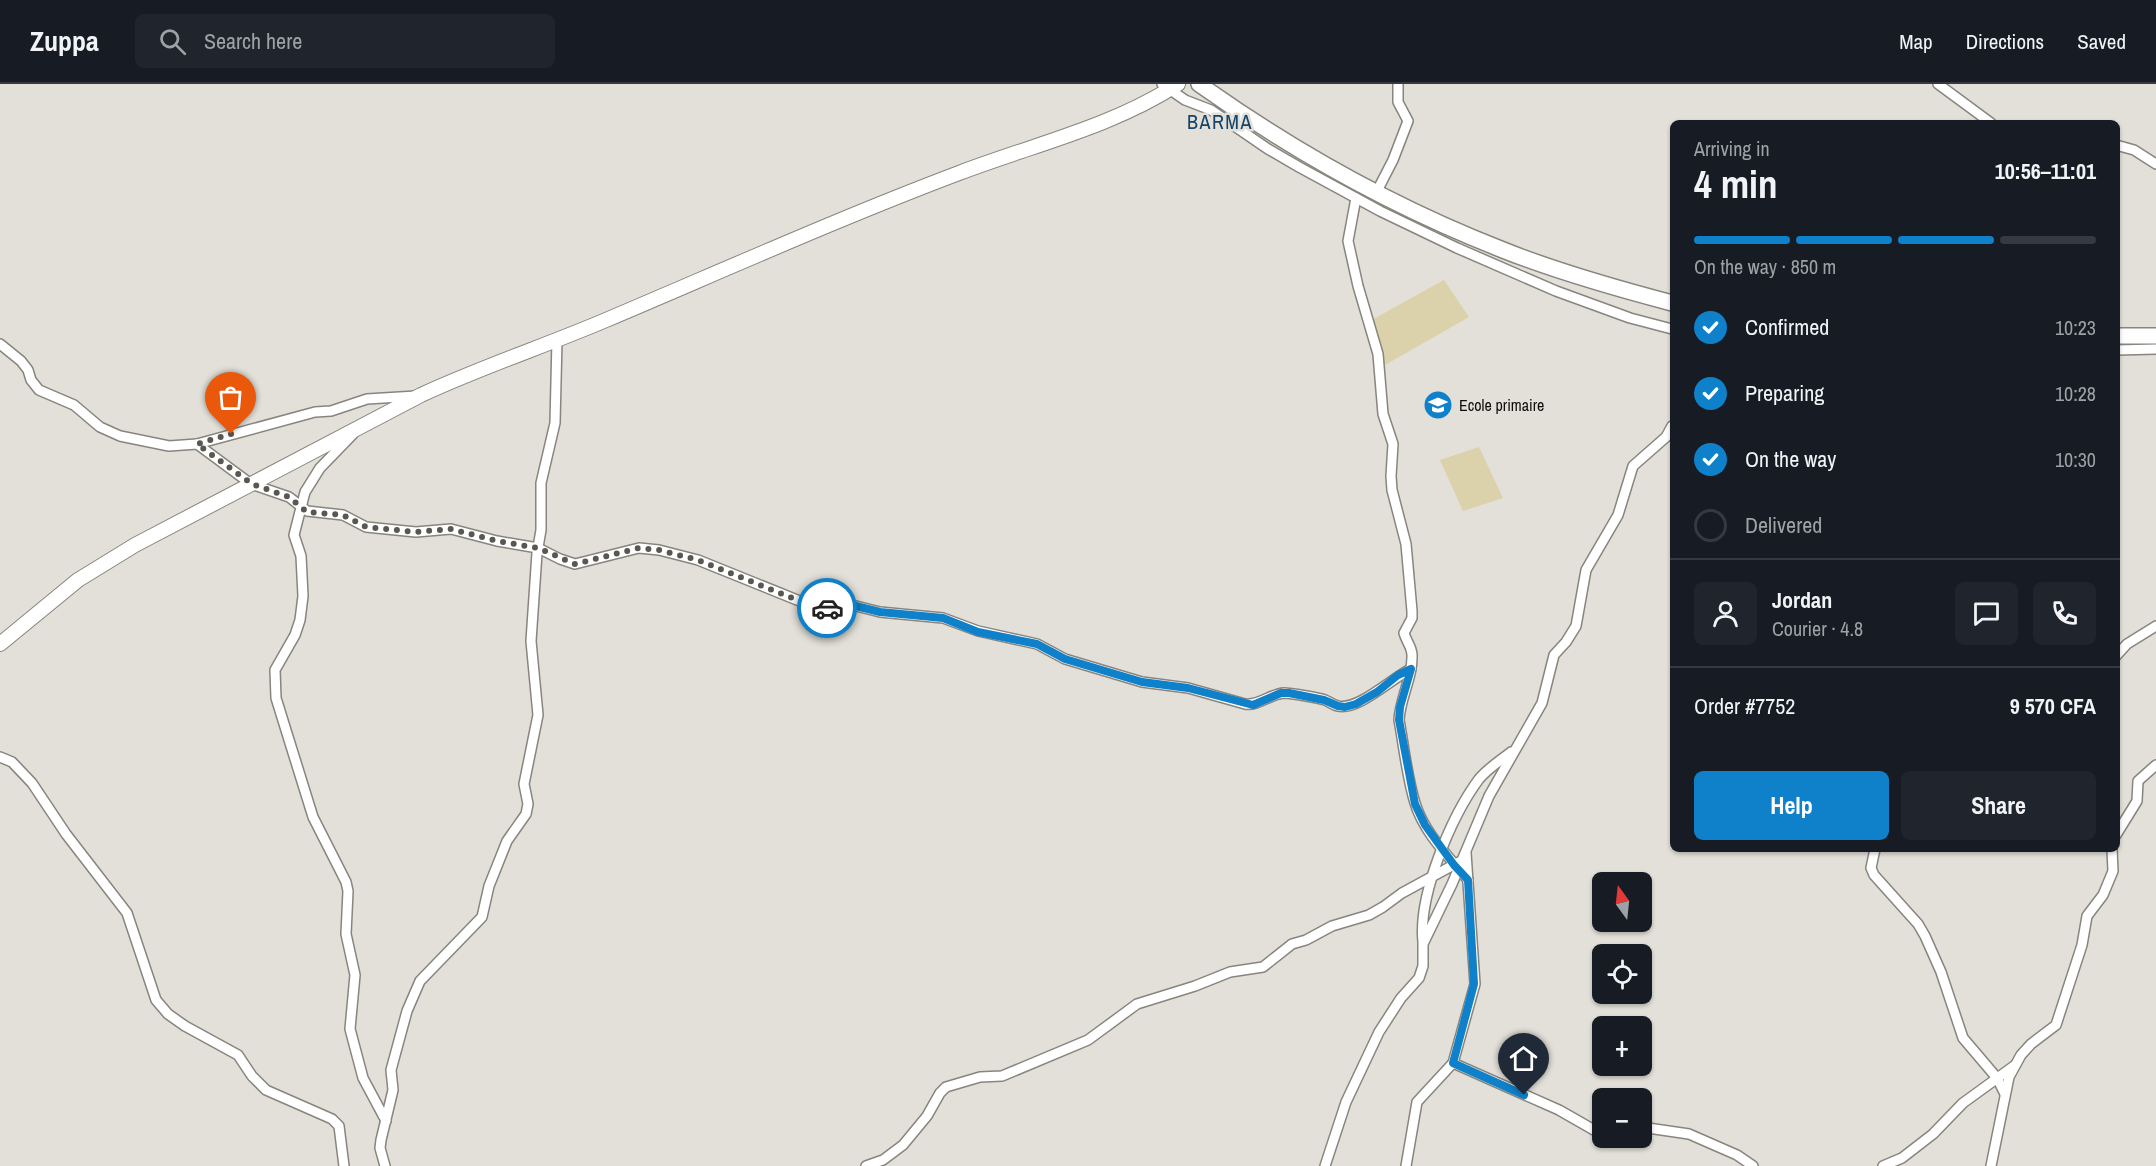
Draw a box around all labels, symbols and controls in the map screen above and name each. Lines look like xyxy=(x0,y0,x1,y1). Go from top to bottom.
search box xyxy=(135,14,555,68)
text: Zuppa xyxy=(30,22,99,60)
icon: search xyxy=(156,25,189,58)
text: Search here xyxy=(204,26,302,56)
text: Map xyxy=(1899,27,1933,56)
text: Directions xyxy=(1966,27,2044,56)
text: Saved xyxy=(2077,27,2126,56)
district label: BARMA xyxy=(1187,108,1253,135)
text: Arriving in xyxy=(1694,135,1770,162)
text: 10:56–11:01 xyxy=(1995,156,2096,186)
text: 4 min xyxy=(1694,158,1778,210)
text: On the way · 850 m xyxy=(1694,253,1836,280)
icon: check xyxy=(1694,311,1727,344)
text: Confirmed xyxy=(1745,312,1829,342)
text: 10:23 xyxy=(2055,314,2096,341)
pin xyxy=(205,372,256,434)
icon: check xyxy=(1694,377,1727,410)
text: Preparing xyxy=(1745,378,1824,408)
text: 10:28 xyxy=(2055,380,2096,407)
icon: bag xyxy=(214,381,247,414)
school or university icon: Ecole primaire xyxy=(1422,389,1454,421)
place label: Ecole primaire xyxy=(1459,394,1544,416)
icon: check xyxy=(1694,443,1727,476)
text: On the way xyxy=(1745,444,1836,474)
text: 10:30 xyxy=(2055,446,2096,473)
text: Delivered xyxy=(1745,510,1822,540)
courier xyxy=(797,578,857,638)
button: person xyxy=(1694,582,1757,645)
button: chat xyxy=(1955,582,2018,645)
button: phone xyxy=(2033,582,2096,645)
text: Jordan xyxy=(1772,585,1832,615)
icon: car xyxy=(811,592,844,625)
text: Courier · 4.8 xyxy=(1772,615,1863,642)
text: Order #7752 xyxy=(1694,691,1795,721)
text: 9 570 CFA xyxy=(2010,691,2096,721)
button: Help xyxy=(1694,771,1889,840)
button: Share xyxy=(1901,771,2096,840)
north arrow xyxy=(1592,872,1652,932)
map controls xyxy=(1592,872,1652,1148)
button: locate xyxy=(1592,944,1652,1004)
button: + xyxy=(1592,1016,1652,1076)
pin xyxy=(1498,1033,1549,1095)
icon: home xyxy=(1507,1042,1540,1075)
button: − xyxy=(1592,1088,1652,1148)

